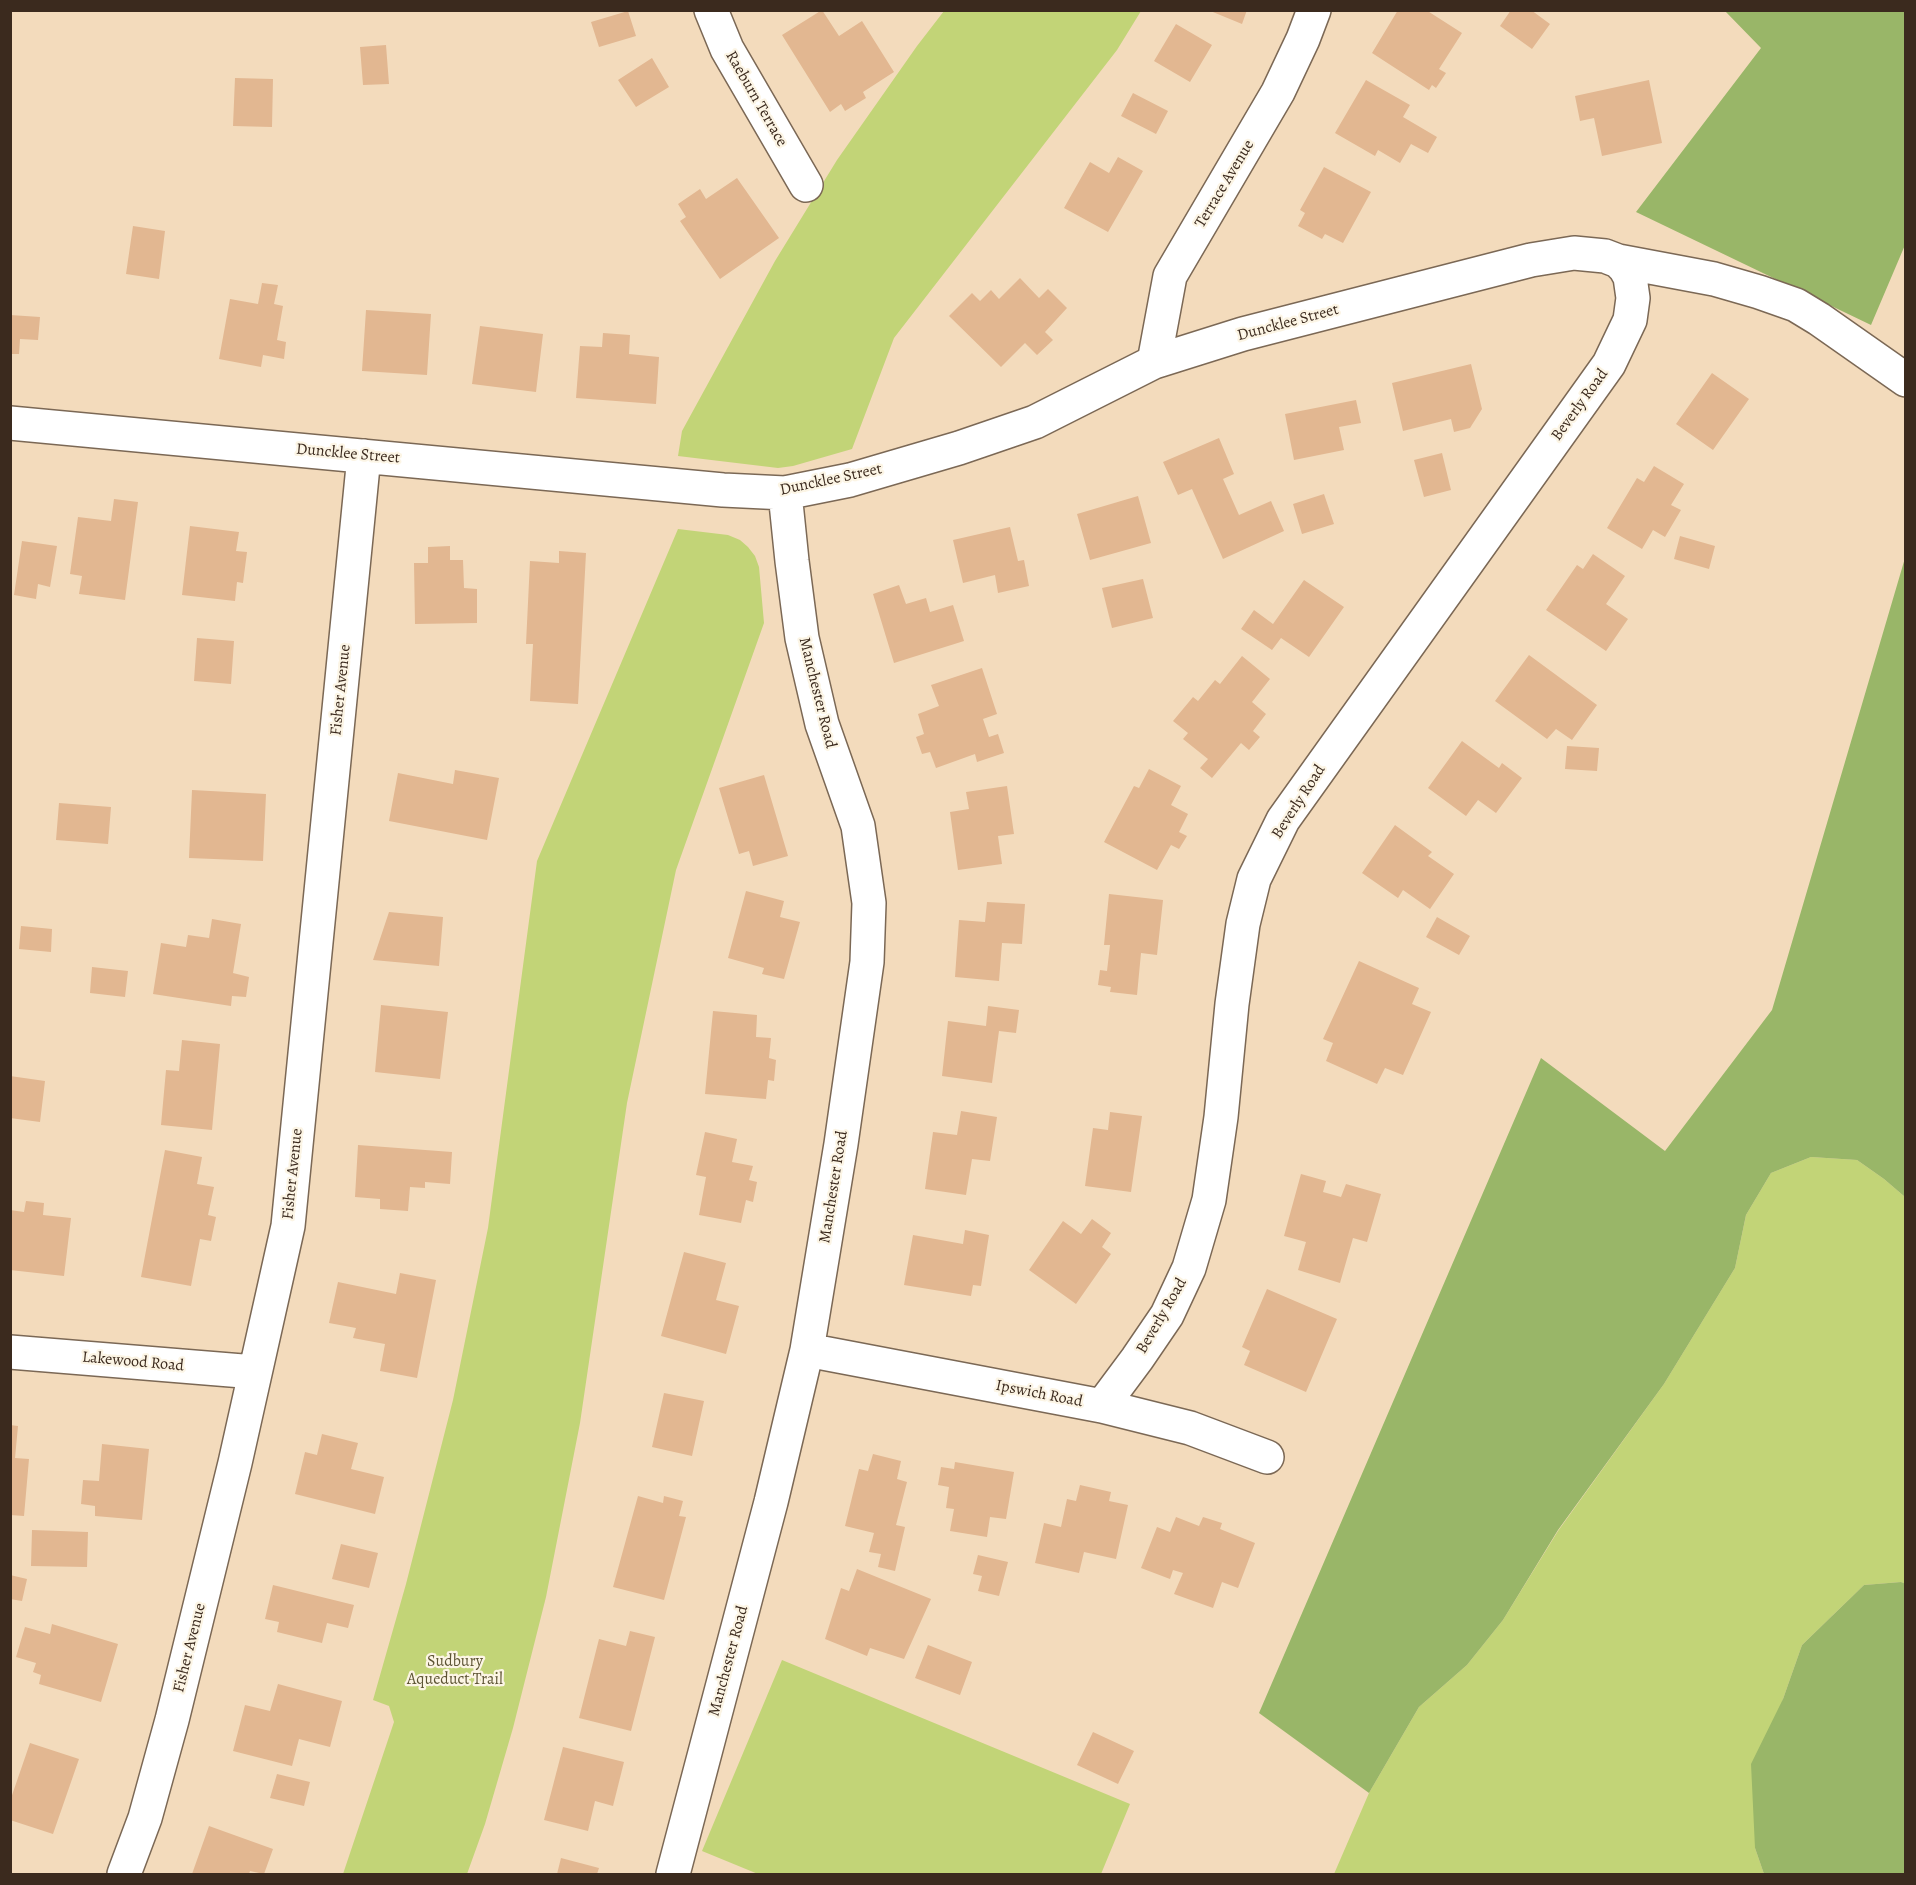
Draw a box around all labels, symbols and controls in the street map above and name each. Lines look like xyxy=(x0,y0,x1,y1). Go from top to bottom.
street label: Raeburn Terrace xyxy=(721,48,791,150)
street label: Terrace Avenue xyxy=(1191,137,1259,231)
street label: Duncklee Street xyxy=(1235,300,1341,346)
street label: Beverly Road xyxy=(1547,365,1613,445)
street label: Duncklee Street xyxy=(295,440,401,468)
street label: Duncklee Street xyxy=(778,460,884,500)
street label: Manchester Road xyxy=(794,636,840,750)
street label: Fisher Avenue xyxy=(327,644,355,736)
street label: Beverly Road xyxy=(1268,761,1330,843)
street label: Fisher Avenue xyxy=(279,1128,307,1220)
street label: Manchester Road xyxy=(816,1129,852,1245)
street label: Beverly Road xyxy=(1133,1275,1191,1357)
street label: Lakewood Road xyxy=(81,1348,185,1376)
street label: Ipswich Road xyxy=(994,1376,1084,1412)
street label: Fisher Avenue xyxy=(170,1601,210,1695)
street label: Manchester Road xyxy=(705,1604,753,1718)
park label: Sudbury Aqueduct Trail xyxy=(407,1652,503,1690)

